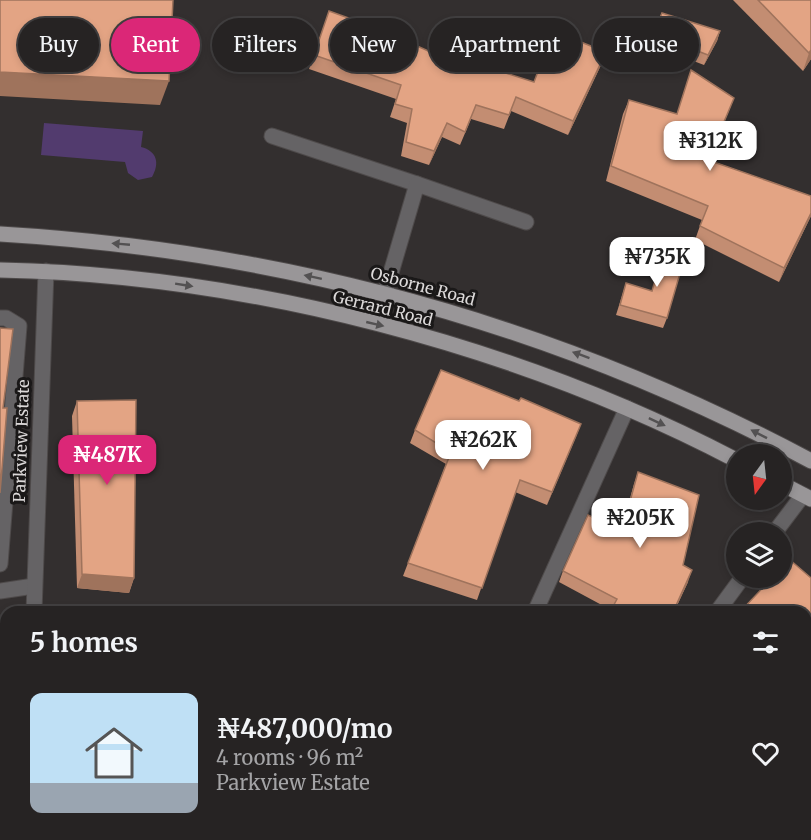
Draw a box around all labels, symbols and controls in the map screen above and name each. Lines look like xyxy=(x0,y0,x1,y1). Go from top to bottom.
chip: Buy xyxy=(18,18,99,72)
chip: Rent xyxy=(111,18,200,72)
chip: Filters xyxy=(212,18,318,72)
chip: New xyxy=(330,18,417,72)
chip: Apartment xyxy=(429,18,581,72)
chip: House xyxy=(593,18,699,72)
pin: ₦312K xyxy=(668,121,752,172)
text: ₦312K xyxy=(678,128,742,153)
pin: ₦735K xyxy=(615,237,699,288)
one-way arrow xyxy=(112,239,131,249)
text: ₦735K xyxy=(624,244,690,269)
street label: Osborne Road xyxy=(369,262,478,310)
one-way arrow xyxy=(304,272,323,281)
one-way arrow xyxy=(174,281,193,290)
street label: Gerrard Road xyxy=(331,286,435,330)
one-way arrow xyxy=(365,319,384,329)
one-way arrow xyxy=(572,350,590,360)
street label: Parkview Estate xyxy=(9,379,33,503)
one-way arrow xyxy=(649,418,666,427)
pin: ₦262K xyxy=(441,420,525,471)
text: ₦262K xyxy=(449,427,517,452)
one-way arrow xyxy=(751,429,768,438)
pin: ₦487K xyxy=(65,435,149,486)
text: ₦487K xyxy=(72,442,142,467)
north arrow xyxy=(726,444,792,510)
map controls xyxy=(726,444,792,588)
pin: ₦205K xyxy=(598,498,682,549)
text: ₦205K xyxy=(606,505,674,530)
button: layers xyxy=(726,522,792,588)
text: 5 homes xyxy=(30,626,138,659)
icon: filters xyxy=(749,626,782,659)
text: ₦487,000/mo xyxy=(216,712,392,745)
icon: home xyxy=(78,717,150,789)
icon: heart xyxy=(749,737,782,770)
text: 4 rooms · 96 m² xyxy=(216,745,363,770)
text: Parkview Estate xyxy=(216,770,370,795)

